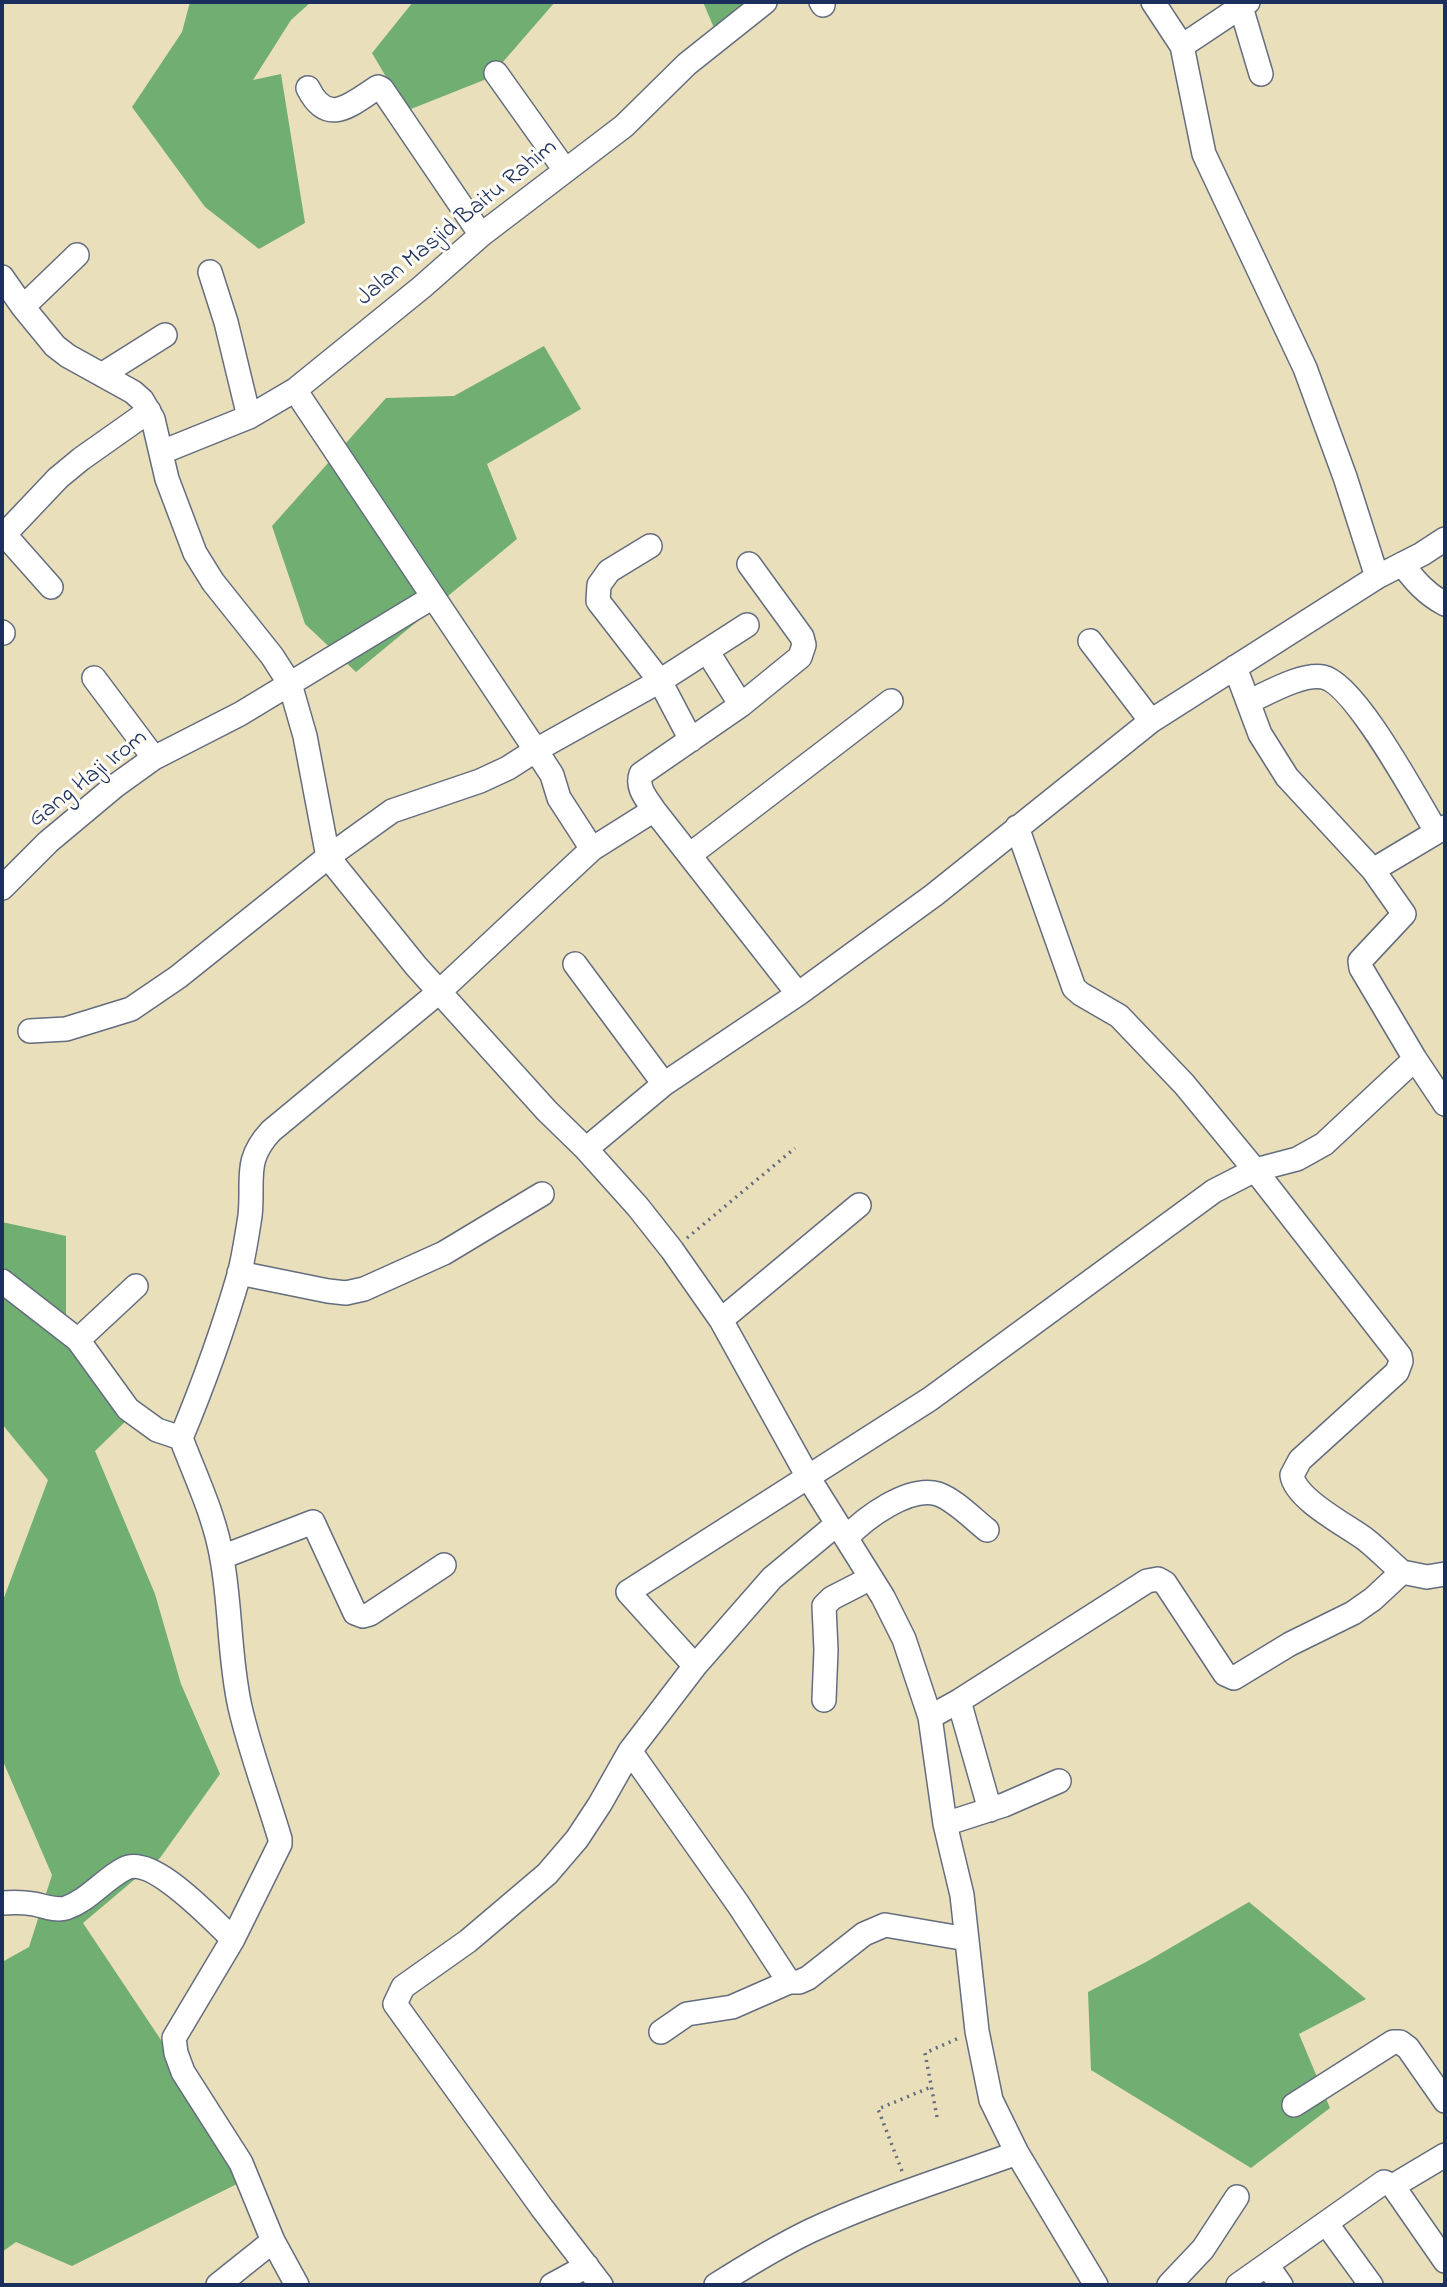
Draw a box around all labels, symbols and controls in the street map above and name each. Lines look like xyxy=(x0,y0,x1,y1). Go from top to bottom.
street label: Jalan Masjid Baitu Rahim xyxy=(352,134,564,314)
street label: Gang Haji Irom xyxy=(24,725,154,835)

